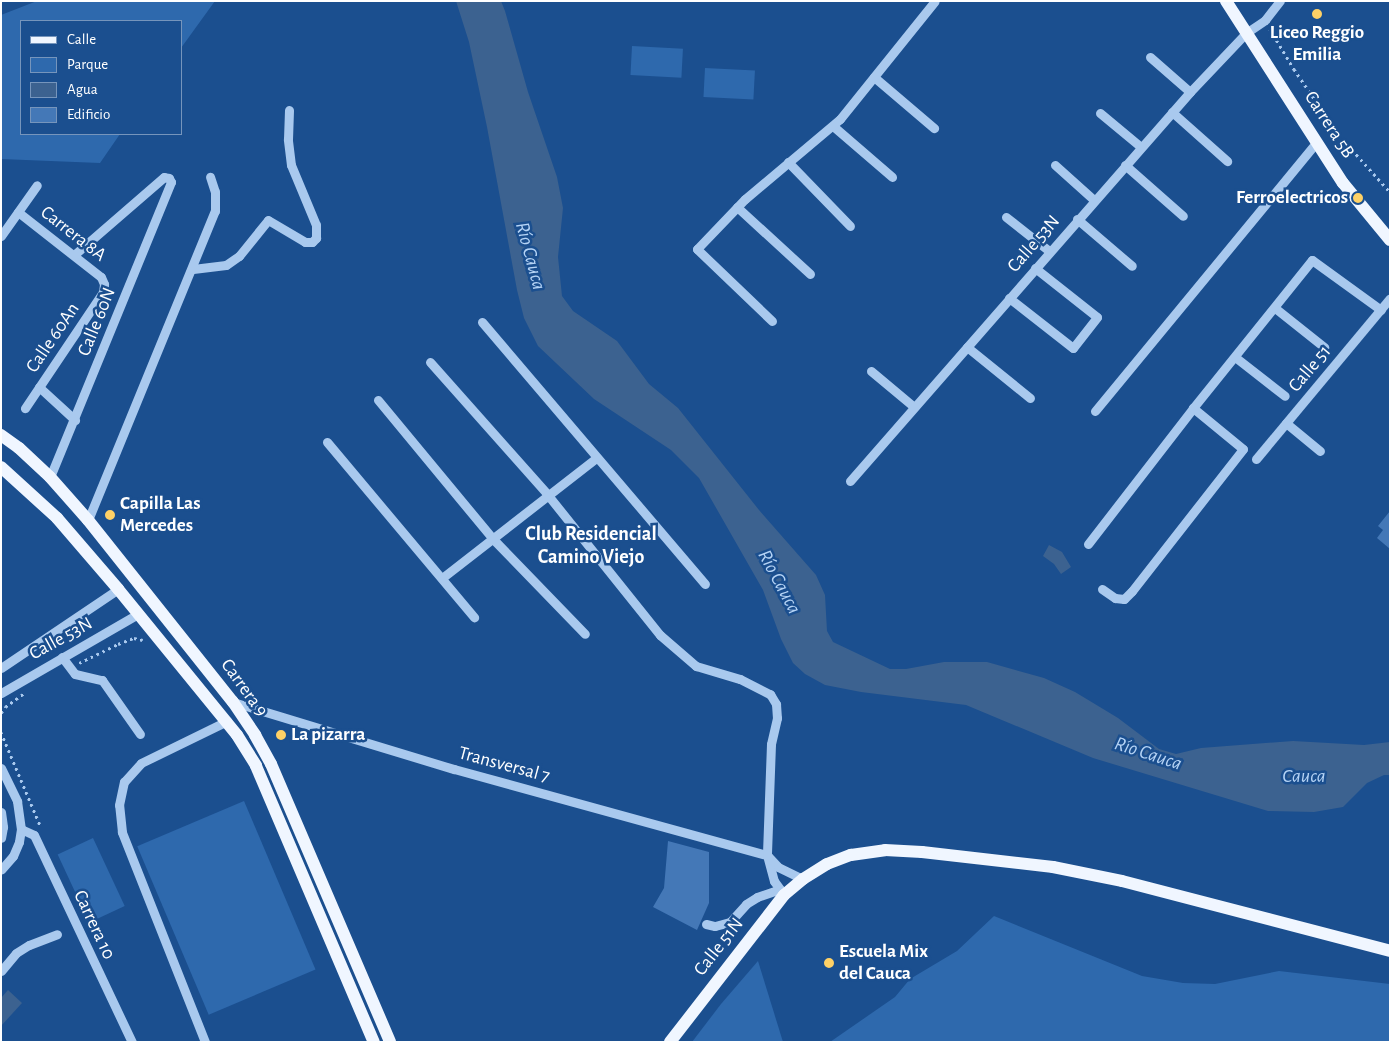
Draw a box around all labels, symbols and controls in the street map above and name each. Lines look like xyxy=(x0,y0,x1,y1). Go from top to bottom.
marker: Liceo Reggio Emilia xyxy=(1311,8,1323,20)
legend xyxy=(20,20,182,135)
place label: Liceo Reggio Emilia xyxy=(1270,22,1364,66)
text: Calle xyxy=(67,32,96,47)
text: Parque xyxy=(67,57,108,72)
text: Agua xyxy=(67,82,98,97)
street label: Carrera 5B xyxy=(1299,87,1359,163)
text: Edificio xyxy=(67,107,110,122)
place label: Ferroelectricos xyxy=(1236,187,1348,209)
marker: Ferroelectricos xyxy=(1352,192,1364,204)
street label: Carrera 8A xyxy=(36,201,110,267)
street label: Calle 53N xyxy=(1003,211,1065,277)
water label: Río Cauca xyxy=(509,219,551,293)
street label: Calle 60N xyxy=(73,284,121,360)
street label: Calle 60An xyxy=(21,299,85,377)
street label: Calle 51 xyxy=(1284,341,1336,397)
place label: Capilla Las Mercedes xyxy=(120,493,200,537)
marker: Capilla Las Mercedes xyxy=(104,509,116,521)
district label: Club Residencial Camino Viejo xyxy=(525,522,657,569)
water label: Río Cauca xyxy=(752,546,806,618)
street label: Calle 53N xyxy=(25,612,97,666)
street label: Carrera 9 xyxy=(215,654,273,722)
place label: La pizarra xyxy=(291,724,365,746)
marker: La pizarra xyxy=(275,729,287,741)
water label: Río Cauca xyxy=(1111,732,1185,776)
street label: Transversal 7 xyxy=(456,742,552,788)
water label: Cauca xyxy=(1282,764,1326,788)
street label: Carrera 10 xyxy=(68,887,120,963)
street label: Calle 51N xyxy=(689,913,749,981)
place label: Escuela Mix del Cauca xyxy=(839,941,928,985)
marker: Escuela Mix del Cauca xyxy=(823,957,835,969)

